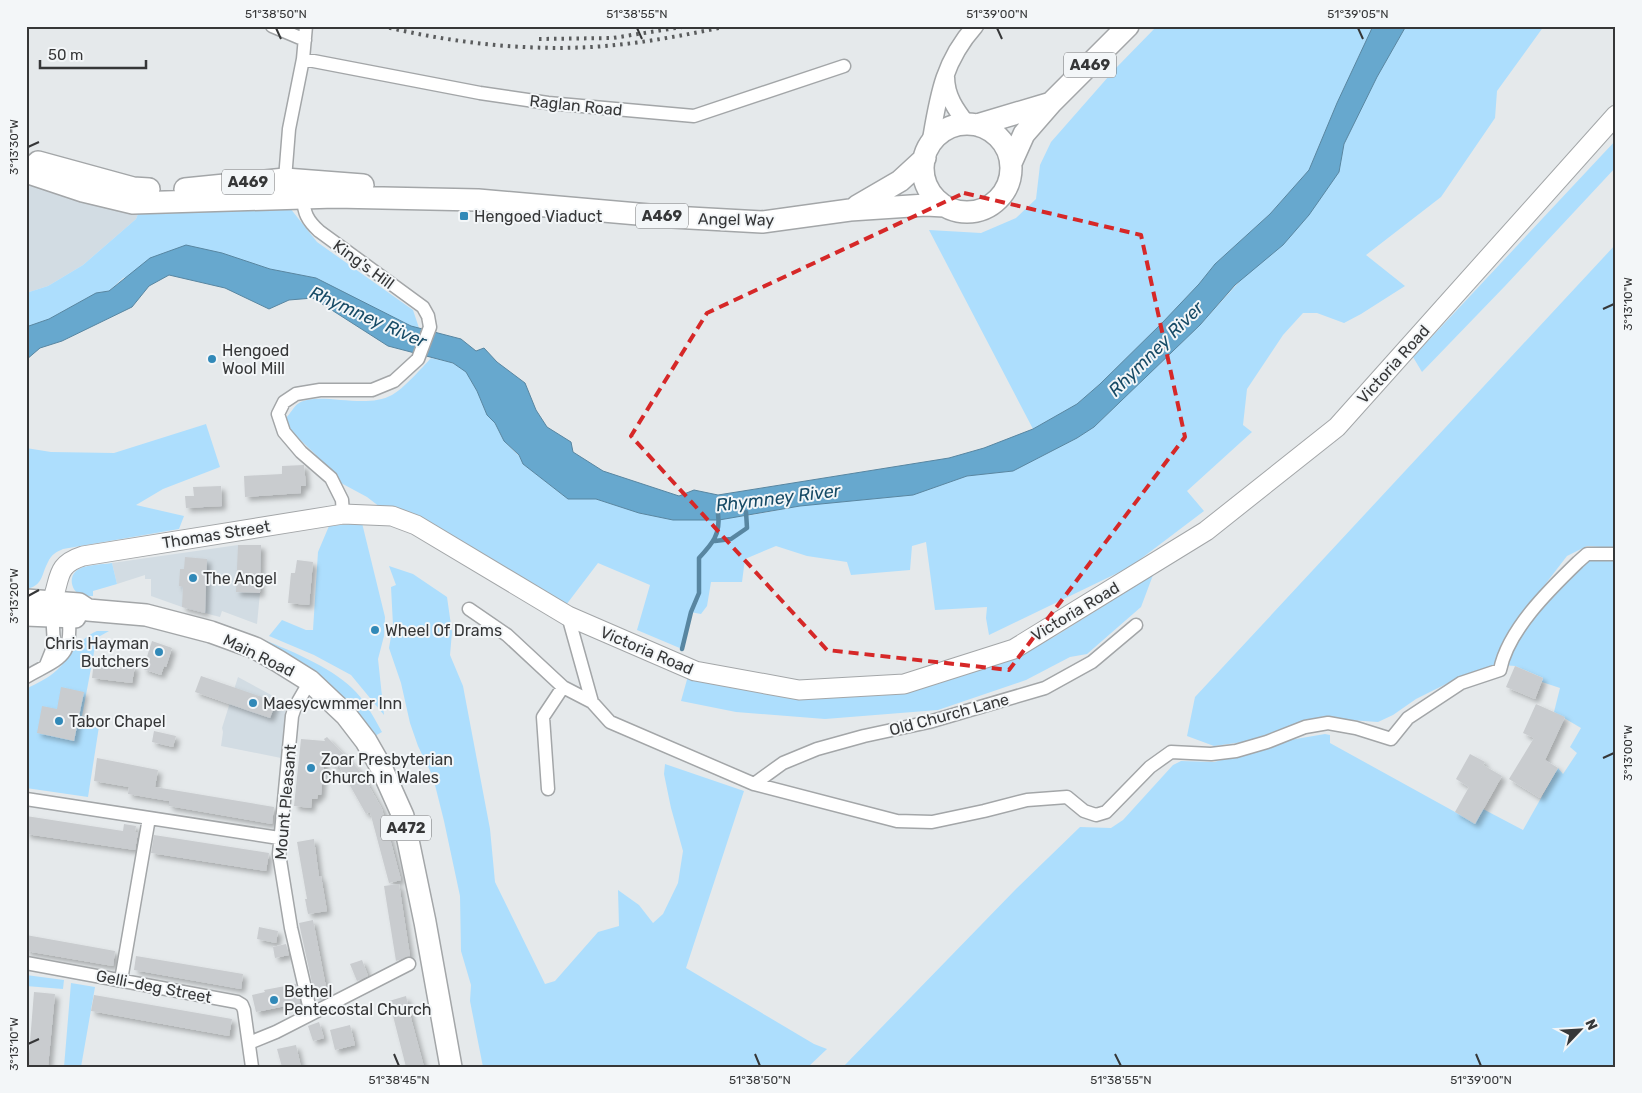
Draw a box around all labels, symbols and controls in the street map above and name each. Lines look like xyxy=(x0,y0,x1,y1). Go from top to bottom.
text: 51°38'50"N xyxy=(245,7,307,21)
text: 51°38'55"N xyxy=(606,7,668,21)
text: 51°39'00"N xyxy=(966,7,1028,21)
text: 51°39'05"N xyxy=(1327,7,1389,21)
scale bar xyxy=(40,38,146,70)
text: 50 m xyxy=(48,46,83,64)
road number: A469 xyxy=(1064,52,1116,78)
street label: Raglan Road xyxy=(529,91,623,120)
text: 3°13'30"W xyxy=(7,119,21,175)
road number: A469 xyxy=(222,170,274,194)
road number: A469 xyxy=(636,204,688,228)
place label: Hengoed Viaduct xyxy=(474,207,602,226)
street label: Angel Way xyxy=(698,209,775,230)
marker: Hengoed Viaduct xyxy=(458,210,470,222)
street label: King's Hill xyxy=(329,236,398,293)
text: 3°13'10"W xyxy=(1621,277,1635,331)
water label: Rhymney River xyxy=(306,281,431,353)
water label: Rhymney River xyxy=(1104,296,1209,401)
street label: Victoria Road xyxy=(1353,321,1434,408)
place label: Hengoed Wool Mill xyxy=(222,341,289,378)
marker: Hengoed Wool Mill xyxy=(206,353,218,365)
water label: Rhymney River xyxy=(714,479,843,517)
street label: Thomas Street xyxy=(161,517,272,552)
text: 3°13'20"W xyxy=(7,568,21,624)
place label: The Angel xyxy=(203,569,277,588)
marker: The Angel xyxy=(187,572,199,584)
street label: Victoria Road xyxy=(1028,578,1123,645)
place label: Wheel Of Drams xyxy=(385,621,502,640)
street label: Victoria Road xyxy=(597,622,696,679)
marker: Wheel Of Drams xyxy=(369,624,381,636)
street label: Main Road xyxy=(220,630,298,681)
place label: Chris Hayman Butchers xyxy=(45,634,149,671)
marker: Chris Hayman Butchers xyxy=(153,646,165,658)
street label: Old Church Lane xyxy=(887,689,1011,740)
place label: Maesycwmmer Inn xyxy=(263,694,402,713)
marker: Maesycwmmer Inn xyxy=(247,697,259,709)
place label: Tabor Chapel xyxy=(69,712,166,731)
marker: Tabor Chapel xyxy=(53,715,65,727)
text: 3°13'00"W xyxy=(1621,725,1635,781)
street label: Mount Pleasant xyxy=(271,743,300,861)
place label: Zoar Presbyterian Church in Wales xyxy=(321,750,453,787)
marker: Zoar Presbyterian Church in Wales xyxy=(305,762,317,774)
road number: A472 xyxy=(381,816,431,840)
street label: Gelli-deg Street xyxy=(94,966,213,1007)
place label: Bethel Pentecostal Church xyxy=(284,982,432,1019)
marker: Bethel Pentecostal Church xyxy=(268,994,280,1006)
north arrow xyxy=(1554,1006,1604,1056)
text: 3°13'10"W xyxy=(7,1017,21,1071)
text: N xyxy=(1581,1017,1601,1033)
text: 51°38'45"N xyxy=(369,1073,429,1087)
text: 51°38'50"N xyxy=(729,1073,791,1087)
text: 51°38'55"N xyxy=(1090,1073,1152,1087)
text: 51°39'00"N xyxy=(1450,1073,1512,1087)

